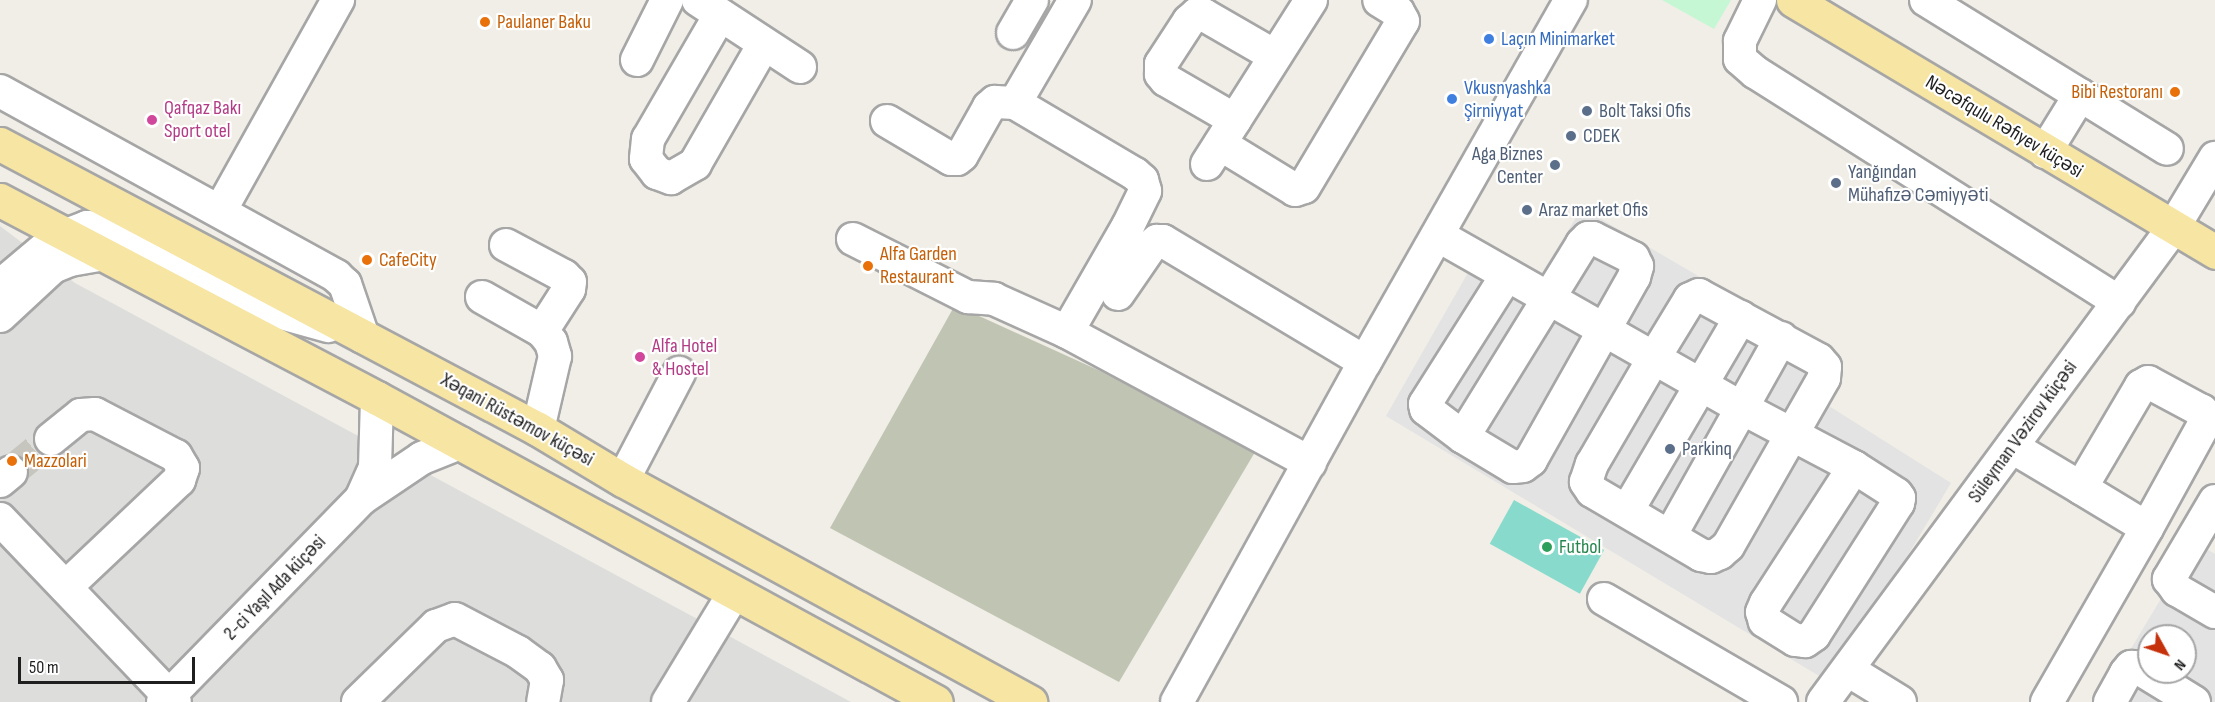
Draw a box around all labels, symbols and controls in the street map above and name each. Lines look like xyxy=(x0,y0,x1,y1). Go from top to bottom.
place label: Paulaner Baku xyxy=(497,10,591,34)
marker: Paulaner Baku xyxy=(478,15,492,29)
place label: Laçın Minimarket xyxy=(1501,27,1615,51)
marker: Laçın Minimarket xyxy=(1482,32,1496,46)
street label: Nəcəfqulu Rəfiyev küçəsi xyxy=(1921,71,2087,183)
place label: Vkusnyashka Şirniyyat xyxy=(1464,76,1551,123)
place label: ‌Bibi Restoranı xyxy=(2071,80,2163,104)
marker: ‌Bibi Restoranı xyxy=(2168,85,2182,99)
marker: Vkusnyashka Şirniyyat xyxy=(1445,92,1459,106)
place label: Qafqaz Bakı Sport otel xyxy=(164,96,241,143)
place label: Bolt Taksi Ofis xyxy=(1599,99,1691,123)
marker: Bolt Taksi Ofis xyxy=(1580,104,1594,118)
marker: Qafqaz Bakı Sport otel xyxy=(145,113,159,127)
place label: CDEK xyxy=(1583,124,1620,148)
marker: CDEK xyxy=(1564,129,1578,143)
place label: Aga Biznes Center xyxy=(1472,142,1543,189)
marker: Aga Biznes Center xyxy=(1548,158,1562,172)
place label: Yanğından Mühafizə Cəmiyyəti xyxy=(1848,160,1988,207)
marker: Yanğından Mühafizə Cəmiyyəti xyxy=(1829,176,1843,190)
place label: Araz market Ofis xyxy=(1539,198,1648,222)
marker: Araz market Ofis xyxy=(1520,203,1534,217)
place label: Alfa Garden Restaurant xyxy=(880,243,957,290)
place label: CafeCity xyxy=(379,248,437,272)
marker: CafeCity xyxy=(360,253,374,267)
marker: Alfa Garden Restaurant xyxy=(861,259,875,273)
place label: Alfa Hotel & Hostel xyxy=(652,334,717,381)
marker: Alfa Hotel & Hostel xyxy=(633,350,647,364)
street label: Süleyman Vəzirov küçəsi xyxy=(1963,356,2083,508)
street label: Xəqani Rüstəmov küçəsi xyxy=(436,368,598,472)
place label: Parkinq xyxy=(1682,437,1732,461)
marker: Parkinq xyxy=(1663,442,1677,456)
place label: Mazzolari xyxy=(24,449,87,473)
marker: Mazzolari xyxy=(5,454,19,468)
street label: 2-ci Yaşıl Ada küçəsi xyxy=(219,530,331,646)
place label: Futbol xyxy=(1559,535,1601,559)
marker: Futbol xyxy=(1540,540,1554,554)
north arrow xyxy=(2137,624,2197,684)
scale bar xyxy=(21,645,198,683)
text: N xyxy=(2170,655,2190,674)
text: 50 m xyxy=(29,657,59,678)

